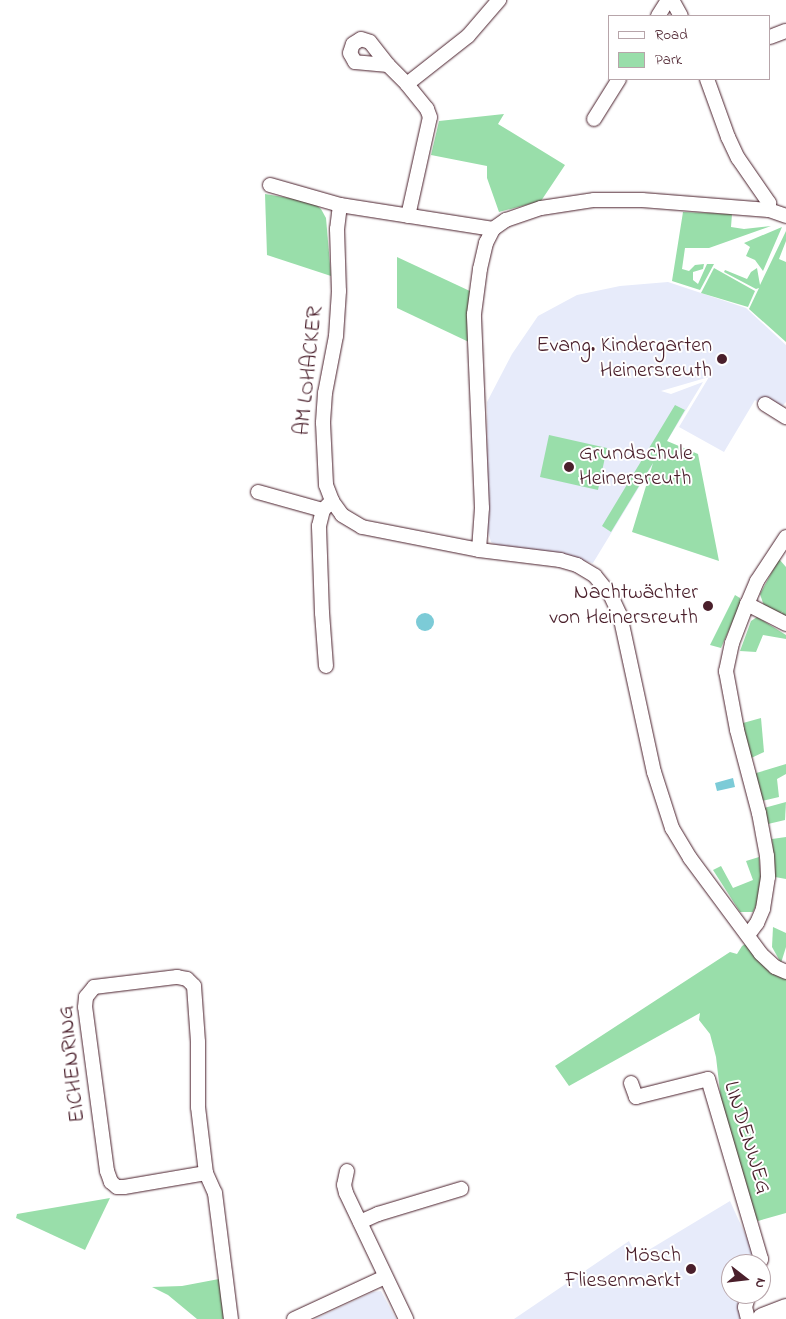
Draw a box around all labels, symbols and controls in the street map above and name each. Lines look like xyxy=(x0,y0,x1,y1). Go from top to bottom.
legend xyxy=(608,15,771,80)
text: Road xyxy=(655,24,688,46)
text: Park xyxy=(655,49,682,71)
street label: AM LOHACKER xyxy=(290,305,330,437)
place label: Evang. Kindergarten Heinersreuth xyxy=(536,333,712,384)
marker: Evang. Kindergarten Heinersreuth xyxy=(716,353,728,365)
place label: Grundschule Heinersreuth xyxy=(579,441,693,492)
marker: Grundschule Heinersreuth xyxy=(563,461,575,473)
place label: Nachtwächter von Heinersreuth xyxy=(549,580,698,632)
marker: Nachtwächter von Heinersreuth xyxy=(702,600,714,612)
street label: EICHENRING xyxy=(54,1004,92,1124)
street label: LINDENWEG xyxy=(716,1078,776,1198)
place label: Mösch Fliesenmarkt xyxy=(565,1243,681,1294)
north arrow xyxy=(721,1254,771,1304)
marker: Mösch Fliesenmarkt xyxy=(685,1263,697,1275)
text: N xyxy=(749,1276,771,1290)

